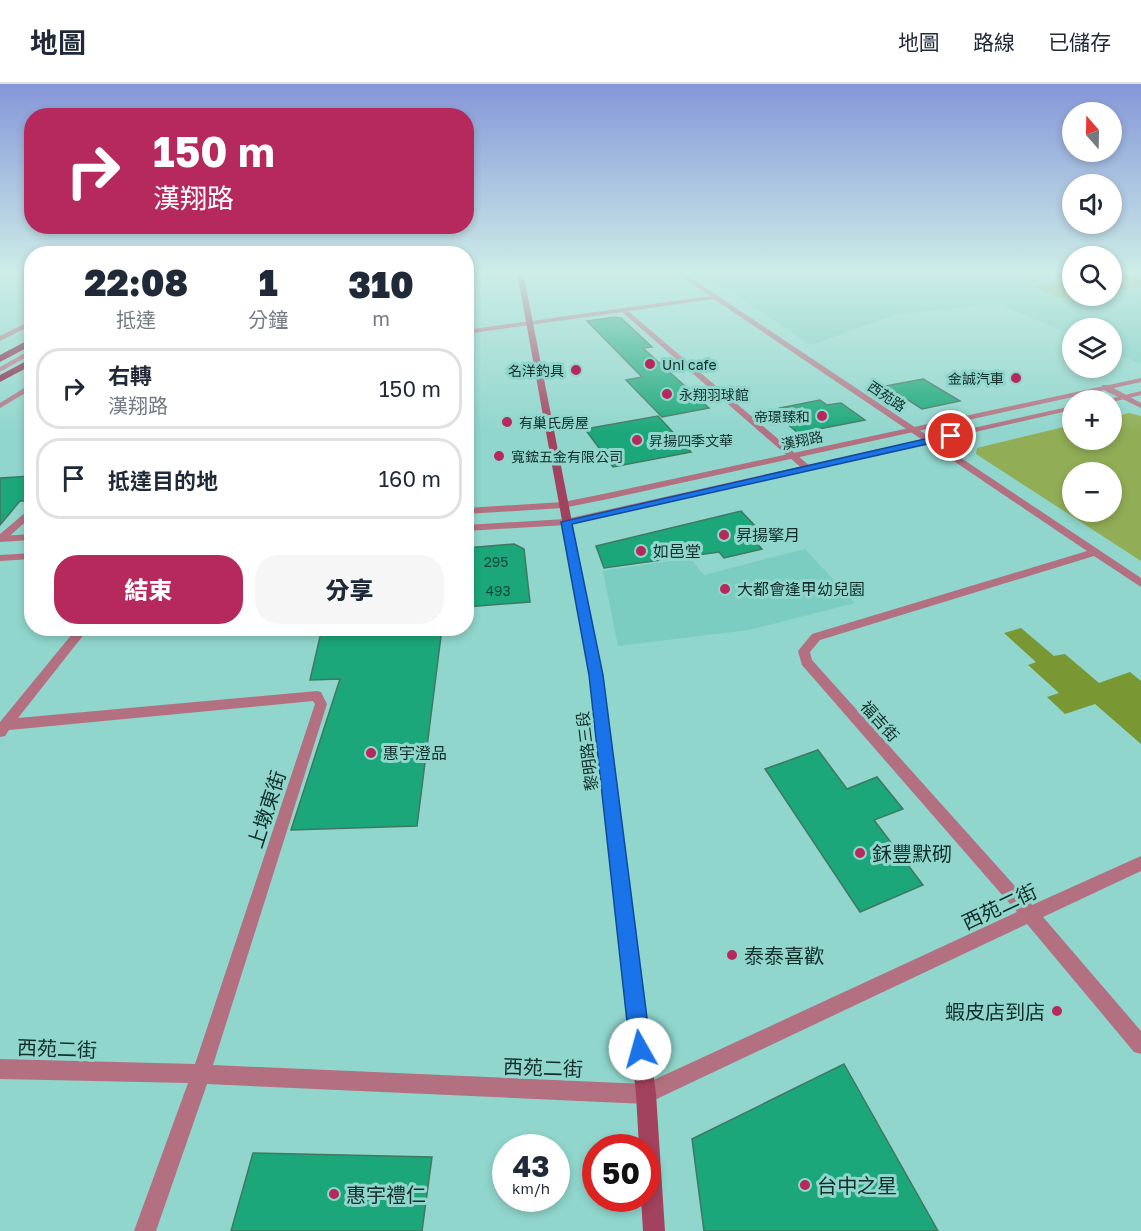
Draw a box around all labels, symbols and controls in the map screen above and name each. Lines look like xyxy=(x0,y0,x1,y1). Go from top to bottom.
text: 地圖 xyxy=(30,26,86,59)
text: 地圖 xyxy=(898,29,940,55)
text: 路線 xyxy=(973,29,1015,55)
text: 已儲存 xyxy=(1048,29,1111,55)
north arrow xyxy=(1062,102,1122,162)
map controls xyxy=(1062,102,1122,522)
text: 150 m xyxy=(153,126,275,176)
icon: right xyxy=(54,132,132,210)
button: sound xyxy=(1062,174,1122,234)
text: 漢翔路 xyxy=(153,182,234,214)
button: search xyxy=(1062,246,1122,306)
text: 22:08 xyxy=(84,261,188,304)
text: 1 xyxy=(259,261,278,304)
text: 310 xyxy=(348,263,414,306)
text: m xyxy=(372,306,390,330)
text: 抵達 xyxy=(116,307,156,331)
text: 分鐘 xyxy=(248,307,288,331)
button: layers xyxy=(1062,318,1122,378)
place label: Uni cafe xyxy=(662,356,717,373)
marker: Uni cafe xyxy=(643,357,657,371)
text: 右轉 xyxy=(108,362,152,389)
place label: 名洋釣具 xyxy=(508,362,564,379)
marker: 名洋釣具 xyxy=(569,363,583,377)
place label: 金誠汽車 xyxy=(948,370,1004,387)
marker: 金誠汽車 xyxy=(1009,371,1023,385)
icon: right xyxy=(57,372,90,405)
text: 150 m xyxy=(379,375,441,402)
street label: 西苑路 xyxy=(865,377,909,415)
place label: 永翔羽球館 xyxy=(679,386,749,403)
marker: 永翔羽球館 xyxy=(660,387,674,401)
button: + xyxy=(1062,390,1122,450)
text: 漢翔路 xyxy=(108,393,168,417)
place label: 帝璟臻和 xyxy=(754,408,810,425)
marker: 帝璟臻和 xyxy=(815,409,829,423)
pin xyxy=(925,410,976,461)
place label: 有巢氏房屋 xyxy=(519,414,589,431)
marker: 有巢氏房屋 xyxy=(500,415,514,429)
icon: arrive xyxy=(934,419,967,452)
street label: 漢翔路 xyxy=(780,427,824,453)
place label: 昇揚四季文華 xyxy=(649,432,733,449)
marker: 昇揚四季文華 xyxy=(630,433,644,447)
place label: 寬鋐五金有限公司 xyxy=(511,448,623,465)
marker: 寬鋐五金有限公司 xyxy=(492,449,506,463)
icon: arrive xyxy=(57,462,90,495)
button: − xyxy=(1062,462,1122,522)
text: 160 m xyxy=(378,465,441,492)
text: 抵達目的地 xyxy=(108,467,218,494)
place label: 昇揚擎月 xyxy=(736,525,800,545)
marker: 昇揚擎月 xyxy=(717,528,731,542)
place label: 如邑堂 xyxy=(653,541,701,561)
marker: 如邑堂 xyxy=(634,544,648,558)
house number: 295 xyxy=(484,553,508,570)
button: 結束 xyxy=(54,555,243,624)
button: 分享 xyxy=(255,555,444,624)
place label: 大都會逢甲幼兒園 xyxy=(737,579,865,599)
house number: 493 xyxy=(485,582,511,599)
marker: 大都會逢甲幼兒園 xyxy=(718,582,732,596)
street label: 福吉街 xyxy=(857,696,903,746)
street label: 黎明路三段 xyxy=(572,710,602,792)
place label: 惠宇澄品 xyxy=(383,743,447,763)
marker: 惠宇澄品 xyxy=(364,746,378,760)
street label: 上墩東街 xyxy=(242,767,290,851)
place label: 鉌豐默砌 xyxy=(872,841,952,865)
marker: 鉌豐默砌 xyxy=(853,846,867,860)
street label: 西苑二街 xyxy=(958,878,1040,934)
place label: 泰泰喜歡 xyxy=(744,943,824,967)
marker: 泰泰喜歡 xyxy=(725,948,739,962)
place label: 蝦皮店到店 xyxy=(945,999,1045,1023)
marker: 蝦皮店到店 xyxy=(1050,1004,1064,1018)
position arrow xyxy=(608,1017,672,1081)
street label: 西苑二街 xyxy=(17,1035,97,1061)
street label: 西苑二街 xyxy=(503,1054,583,1080)
speed limit sign: 50 xyxy=(582,1134,660,1212)
text: 43 xyxy=(512,1148,550,1184)
place label: 台中之星 xyxy=(817,1173,897,1197)
marker: 台中之星 xyxy=(798,1178,812,1192)
text: km/h xyxy=(512,1179,550,1197)
place label: 惠宇禮仁 xyxy=(346,1182,426,1206)
marker: 惠宇禮仁 xyxy=(327,1187,341,1201)

